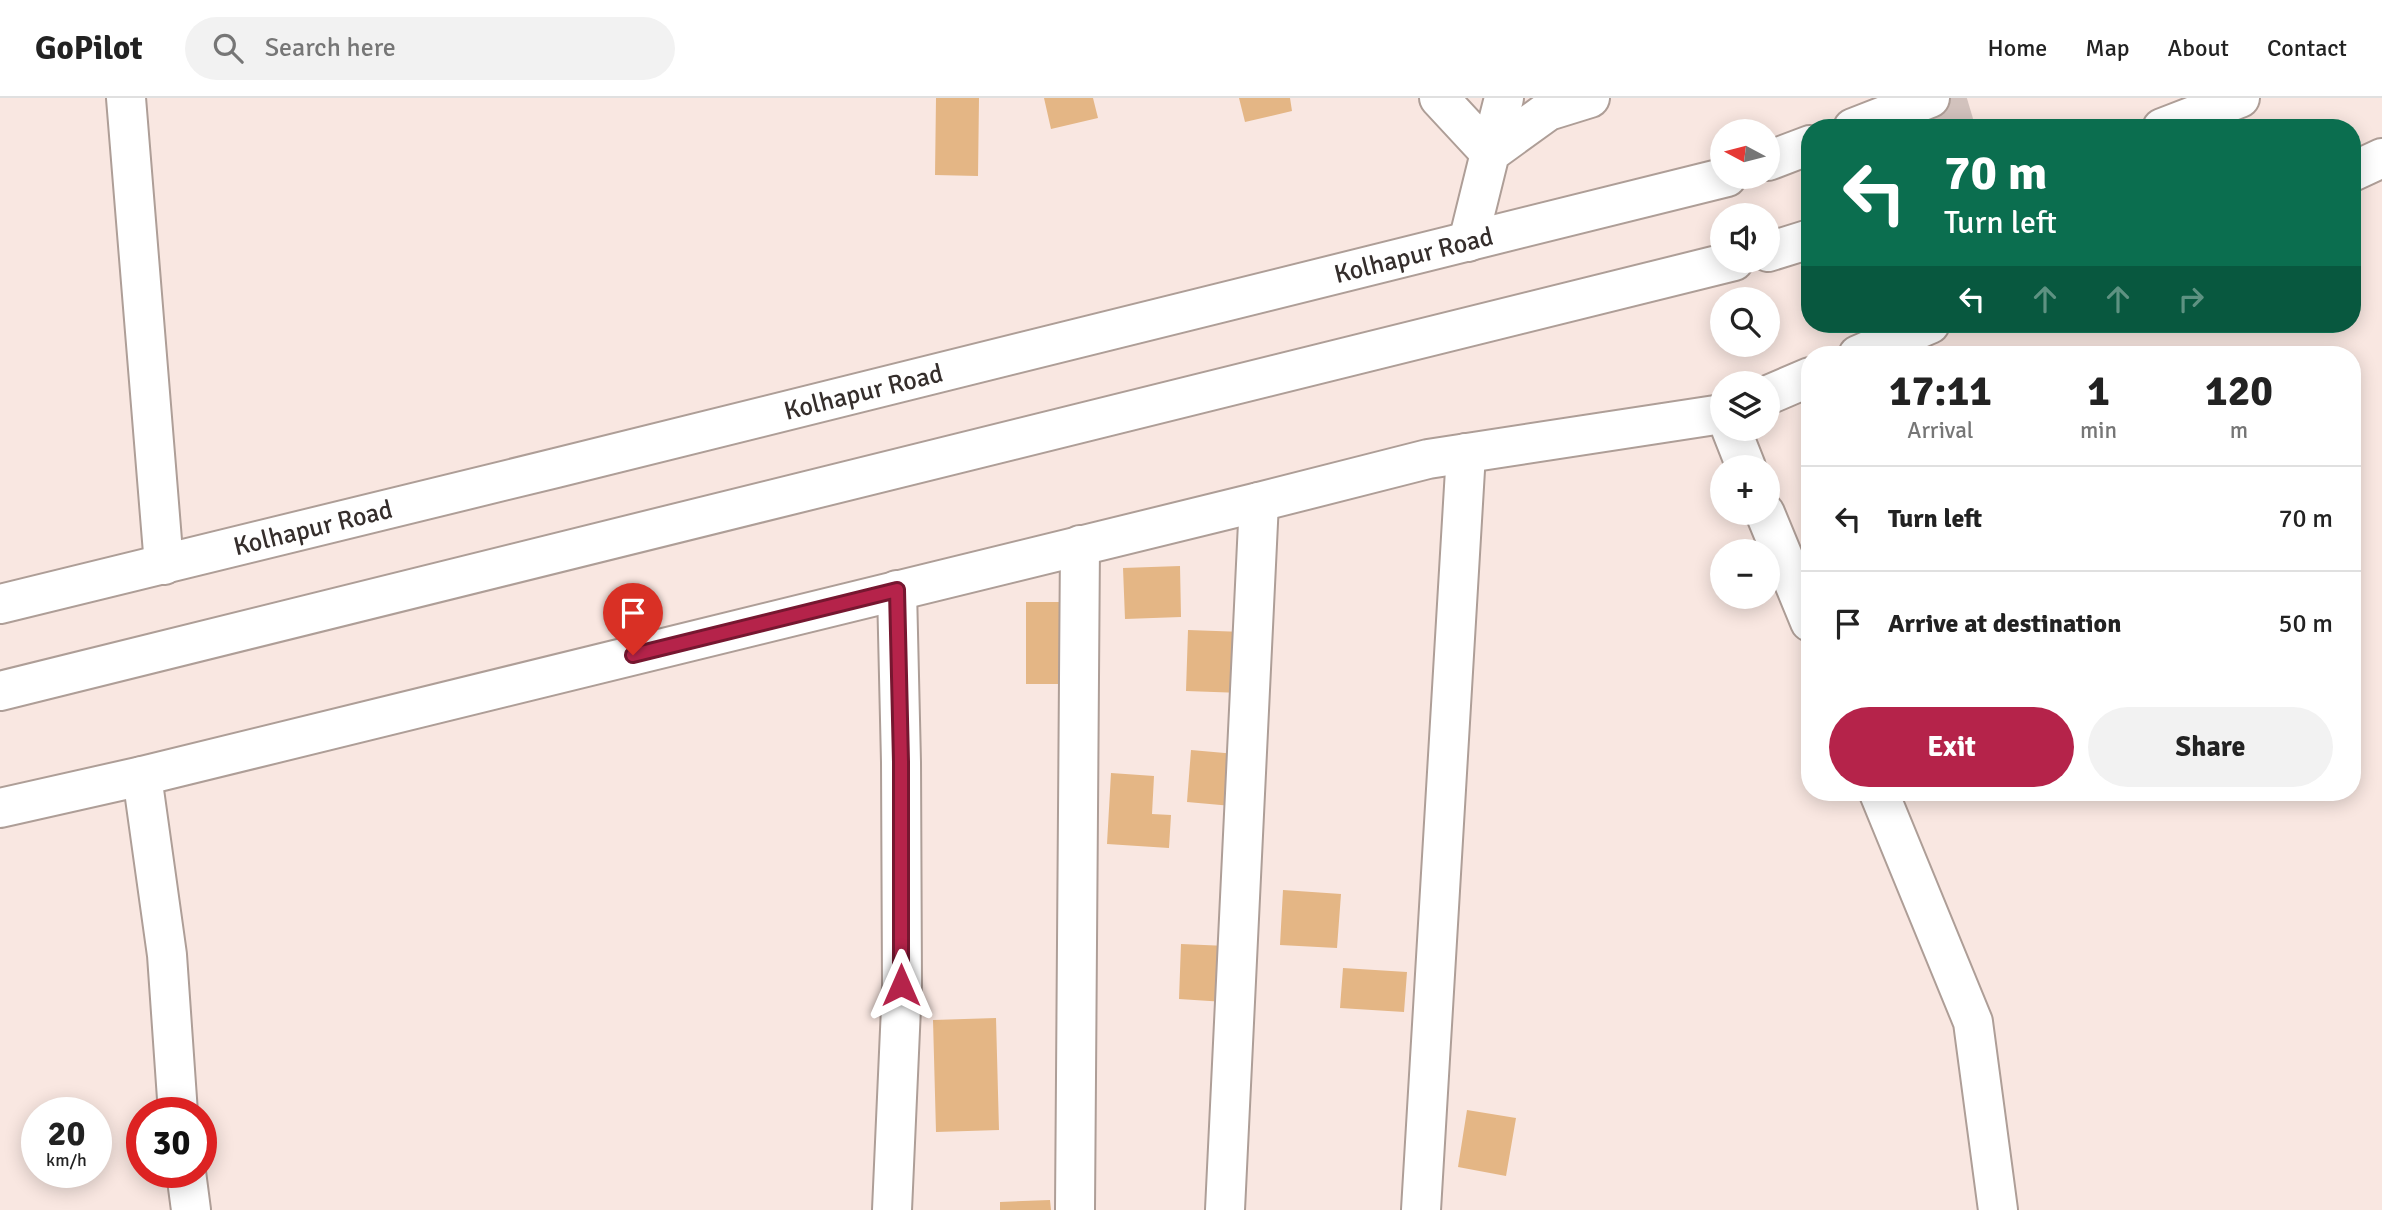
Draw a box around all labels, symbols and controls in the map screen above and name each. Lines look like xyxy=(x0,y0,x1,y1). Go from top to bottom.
search box xyxy=(185,17,675,80)
text: GoPilot xyxy=(35,28,143,69)
icon: search xyxy=(209,29,247,67)
text: Search here xyxy=(265,32,396,64)
text: Home xyxy=(1987,33,2047,63)
text: Map xyxy=(2085,33,2130,63)
text: About xyxy=(2168,33,2229,63)
text: Contact xyxy=(2267,33,2347,63)
north arrow xyxy=(1710,119,1780,189)
map controls xyxy=(1710,119,1780,609)
text: 70 m xyxy=(1944,143,2047,203)
icon: left xyxy=(1829,147,1920,238)
button: sound xyxy=(1710,203,1780,273)
text: Turn left xyxy=(1944,203,2057,242)
street label: Kolhapur Road xyxy=(1331,221,1497,291)
icon: left xyxy=(1953,280,1991,318)
icon: ahead xyxy=(2026,280,2064,318)
icon: ahead xyxy=(2099,280,2137,318)
icon: right xyxy=(2172,280,2210,318)
button: search xyxy=(1710,287,1780,357)
street label: Kolhapur Road xyxy=(781,357,946,428)
text: 17:11 xyxy=(1889,366,1992,417)
text: 1 xyxy=(2087,366,2110,417)
text: 120 xyxy=(2205,366,2273,417)
button: layers xyxy=(1710,371,1780,441)
text: Arrival xyxy=(1907,416,1974,445)
text: min xyxy=(2080,416,2117,445)
text: m xyxy=(2230,416,2248,445)
button: + xyxy=(1710,455,1780,525)
street label: Kolhapur Road xyxy=(230,494,396,563)
icon: left xyxy=(1829,500,1867,538)
text: Turn left xyxy=(1888,503,1982,535)
text: 70 m xyxy=(2278,503,2333,535)
button: − xyxy=(1710,539,1780,609)
pin xyxy=(603,583,663,655)
icon: arrive xyxy=(614,594,652,632)
icon: arrive xyxy=(1829,605,1867,643)
text: Arrive at destination xyxy=(1888,608,2121,640)
text: 50 m xyxy=(2278,608,2333,640)
button: Exit xyxy=(1829,707,2074,787)
button: Share xyxy=(2088,707,2333,787)
position arrow xyxy=(864,948,938,1022)
speed limit sign: 30 xyxy=(126,1097,217,1188)
text: 20 xyxy=(48,1112,85,1155)
text: km/h xyxy=(46,1149,87,1171)

